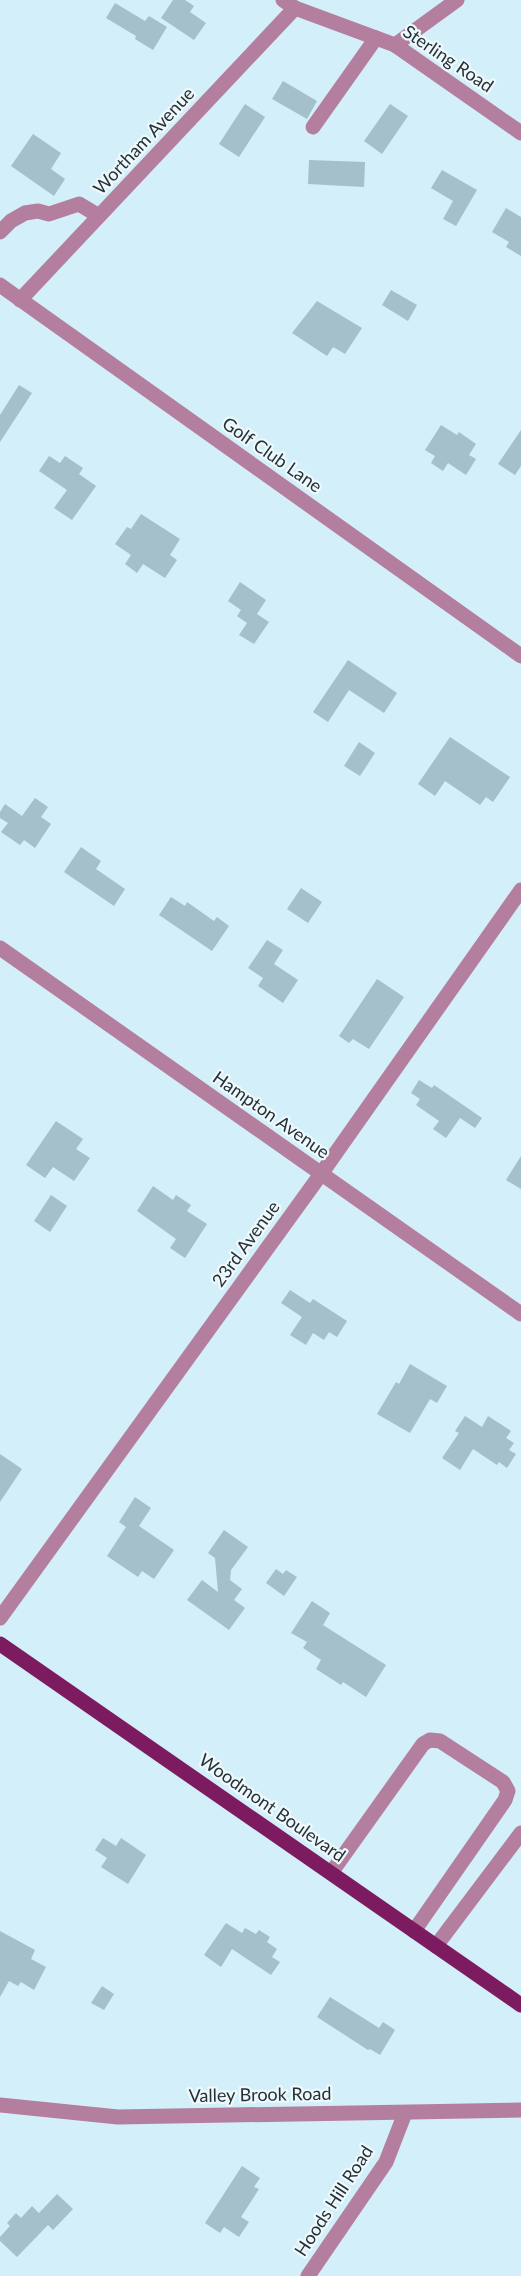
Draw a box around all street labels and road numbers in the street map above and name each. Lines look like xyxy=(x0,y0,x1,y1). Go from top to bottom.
street label: Sterling Road xyxy=(399,20,498,96)
street label: Wortham Avenue xyxy=(88,82,198,198)
street label: Golf Club Lane xyxy=(218,412,327,497)
street label: Hampton Avenue xyxy=(209,1066,334,1163)
street label: 23rd Avenue xyxy=(207,1196,284,1291)
street label: Woodmont Boulevard xyxy=(195,1748,350,1866)
street label: Valley Brook Road xyxy=(188,2082,332,2106)
street label: Hoods Hill Road xyxy=(289,2141,377,2260)

